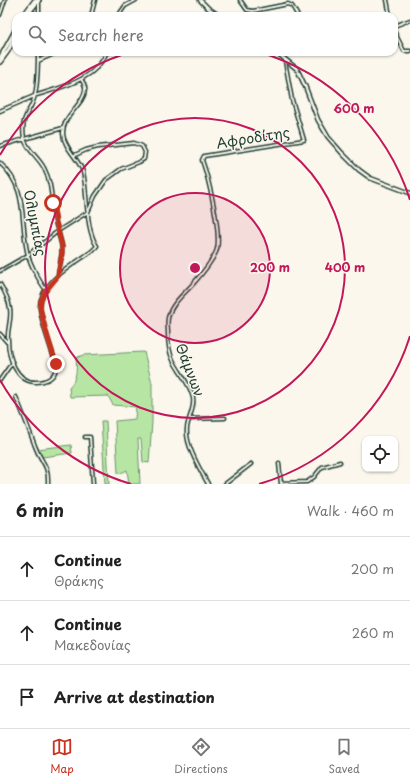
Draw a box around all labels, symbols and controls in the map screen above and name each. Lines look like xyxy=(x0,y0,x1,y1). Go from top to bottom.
search box xyxy=(12,12,398,56)
icon: search xyxy=(26,23,48,45)
text: Search here xyxy=(58,23,144,46)
text: 600 m xyxy=(334,99,374,117)
street label: Αφροδίτης xyxy=(215,121,291,154)
street label: Ολυμπίας xyxy=(19,188,52,258)
route start xyxy=(44,194,62,212)
text: 200 m xyxy=(250,258,290,276)
text: 400 m xyxy=(325,258,365,276)
centre of rings xyxy=(188,261,202,275)
street label: Θάμνων xyxy=(171,340,210,400)
route end xyxy=(47,355,65,373)
map controls xyxy=(362,436,398,472)
button: locate xyxy=(362,436,398,472)
text: 6 min xyxy=(16,497,64,523)
text: Walk · 460 m xyxy=(307,501,394,520)
text: Continue xyxy=(54,548,122,571)
icon: ahead xyxy=(16,558,38,580)
text: 200 m xyxy=(351,559,394,578)
text: Θράκης xyxy=(54,571,104,590)
text: Continue xyxy=(54,612,122,635)
icon: ahead xyxy=(16,622,38,644)
text: 260 m xyxy=(352,623,394,642)
text: Μακεδονίας xyxy=(54,635,131,654)
text: Arrive at destination xyxy=(54,685,215,708)
icon: arrive xyxy=(16,686,38,708)
tab: Map xyxy=(50,736,74,777)
tab: Directions xyxy=(174,736,228,777)
tab: Saved xyxy=(328,736,360,777)

